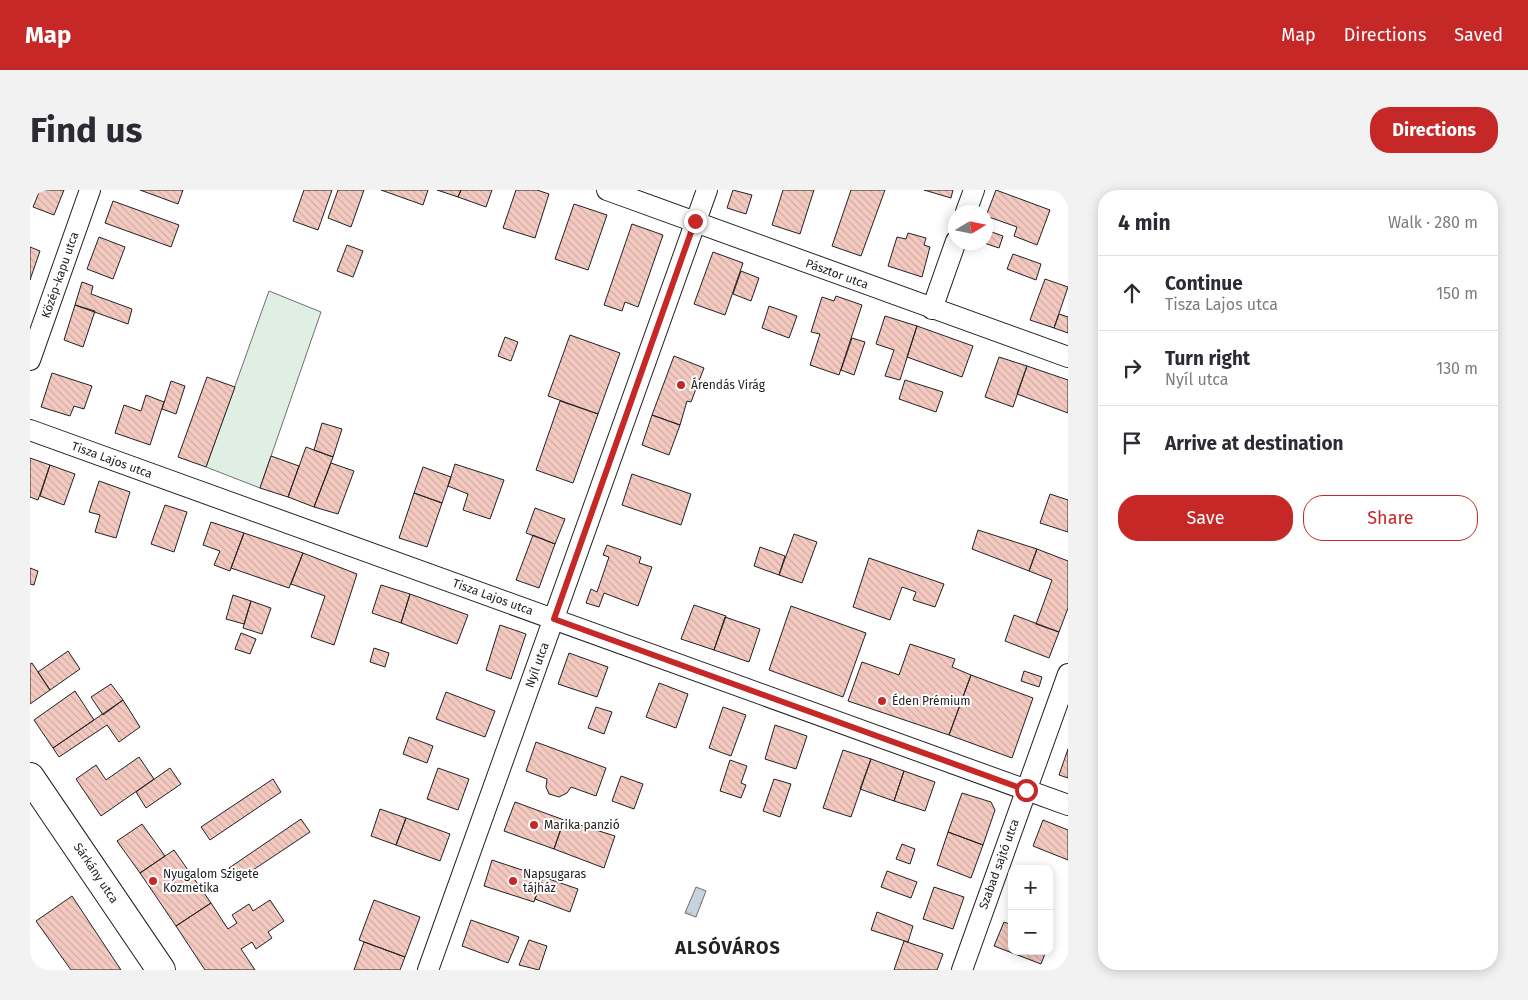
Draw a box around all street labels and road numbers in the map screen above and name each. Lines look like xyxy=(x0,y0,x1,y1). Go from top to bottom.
street label: Közép-kapu utca xyxy=(39,230,81,320)
street label: Pásztor utca xyxy=(804,256,870,292)
street label: Tisza Lajos utca xyxy=(70,439,154,481)
street label: Tisza Lajos utca xyxy=(451,576,535,618)
street label: Nyíl utca xyxy=(522,640,552,690)
street label: Szabad sajtó utca xyxy=(976,817,1022,911)
street label: Sárkány utca xyxy=(71,840,121,906)

